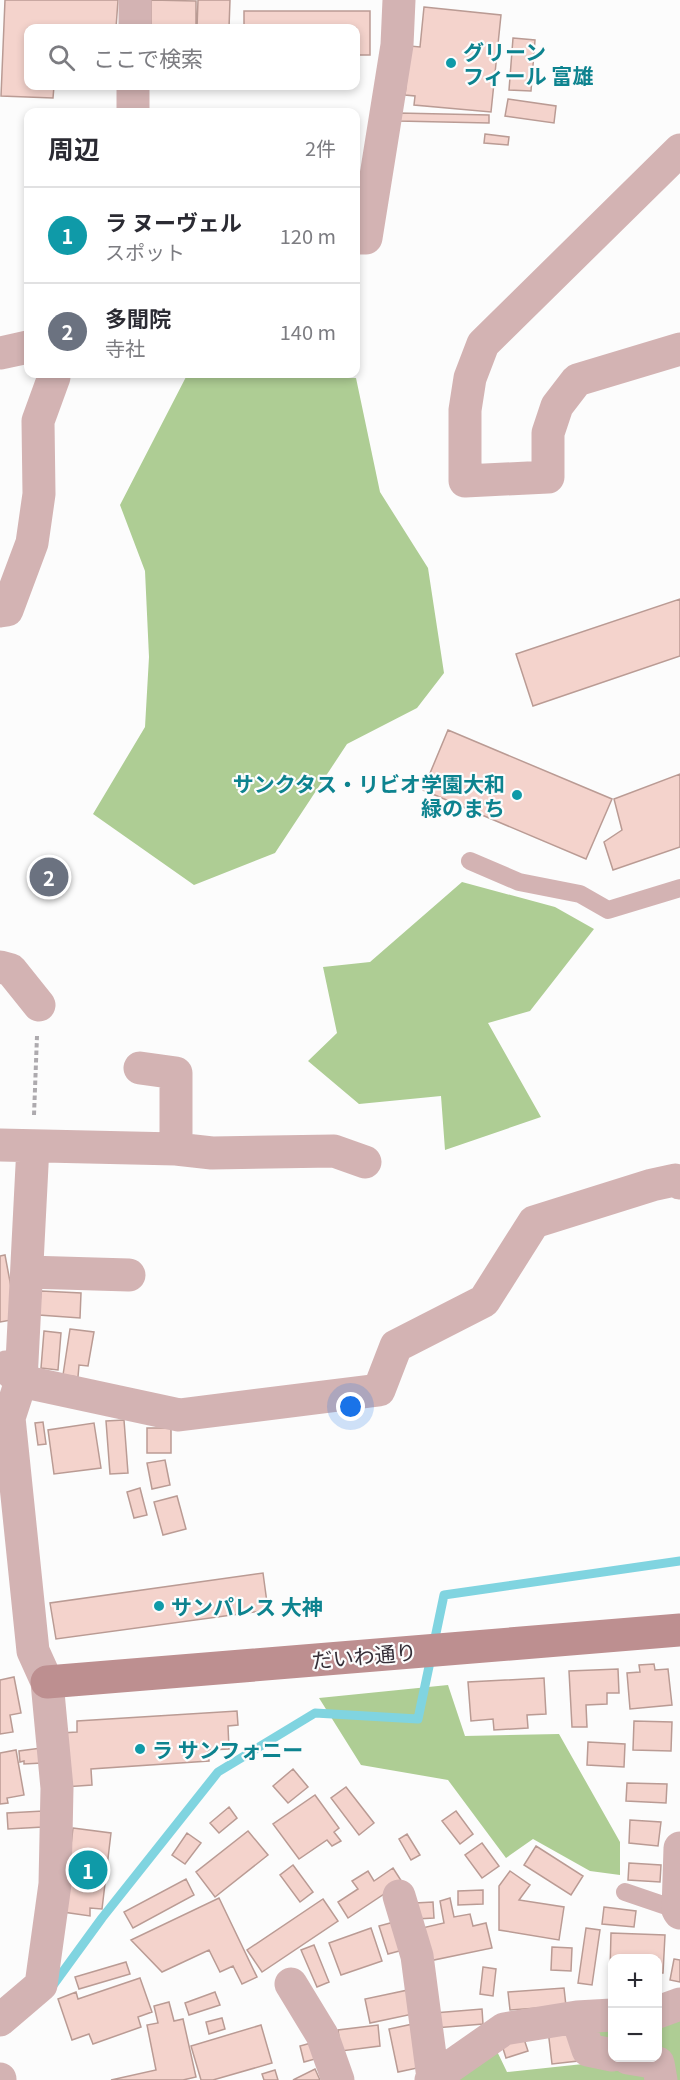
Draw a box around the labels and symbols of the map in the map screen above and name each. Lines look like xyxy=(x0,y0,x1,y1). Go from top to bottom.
place label: グリーン フィール 富雄 xyxy=(463,36,593,90)
marker: グリーン フィール 富雄 xyxy=(444,56,458,70)
place label: サンクタス・リビオ学園大和 緑のまち xyxy=(233,768,505,822)
marker: サンクタス・リビオ学園大和 緑のまち xyxy=(510,788,524,802)
pin: 2 xyxy=(29,854,68,900)
your location xyxy=(336,1392,365,1421)
place label: サンパレス 大神 xyxy=(171,1591,323,1621)
marker: サンパレス 大神 xyxy=(152,1599,166,1613)
street label: だいわ通り xyxy=(310,1635,418,1675)
place label: ラ サンフォニー xyxy=(152,1734,303,1764)
marker: ラ サンフォニー xyxy=(133,1742,147,1756)
pin: 1 xyxy=(68,1848,107,1892)

